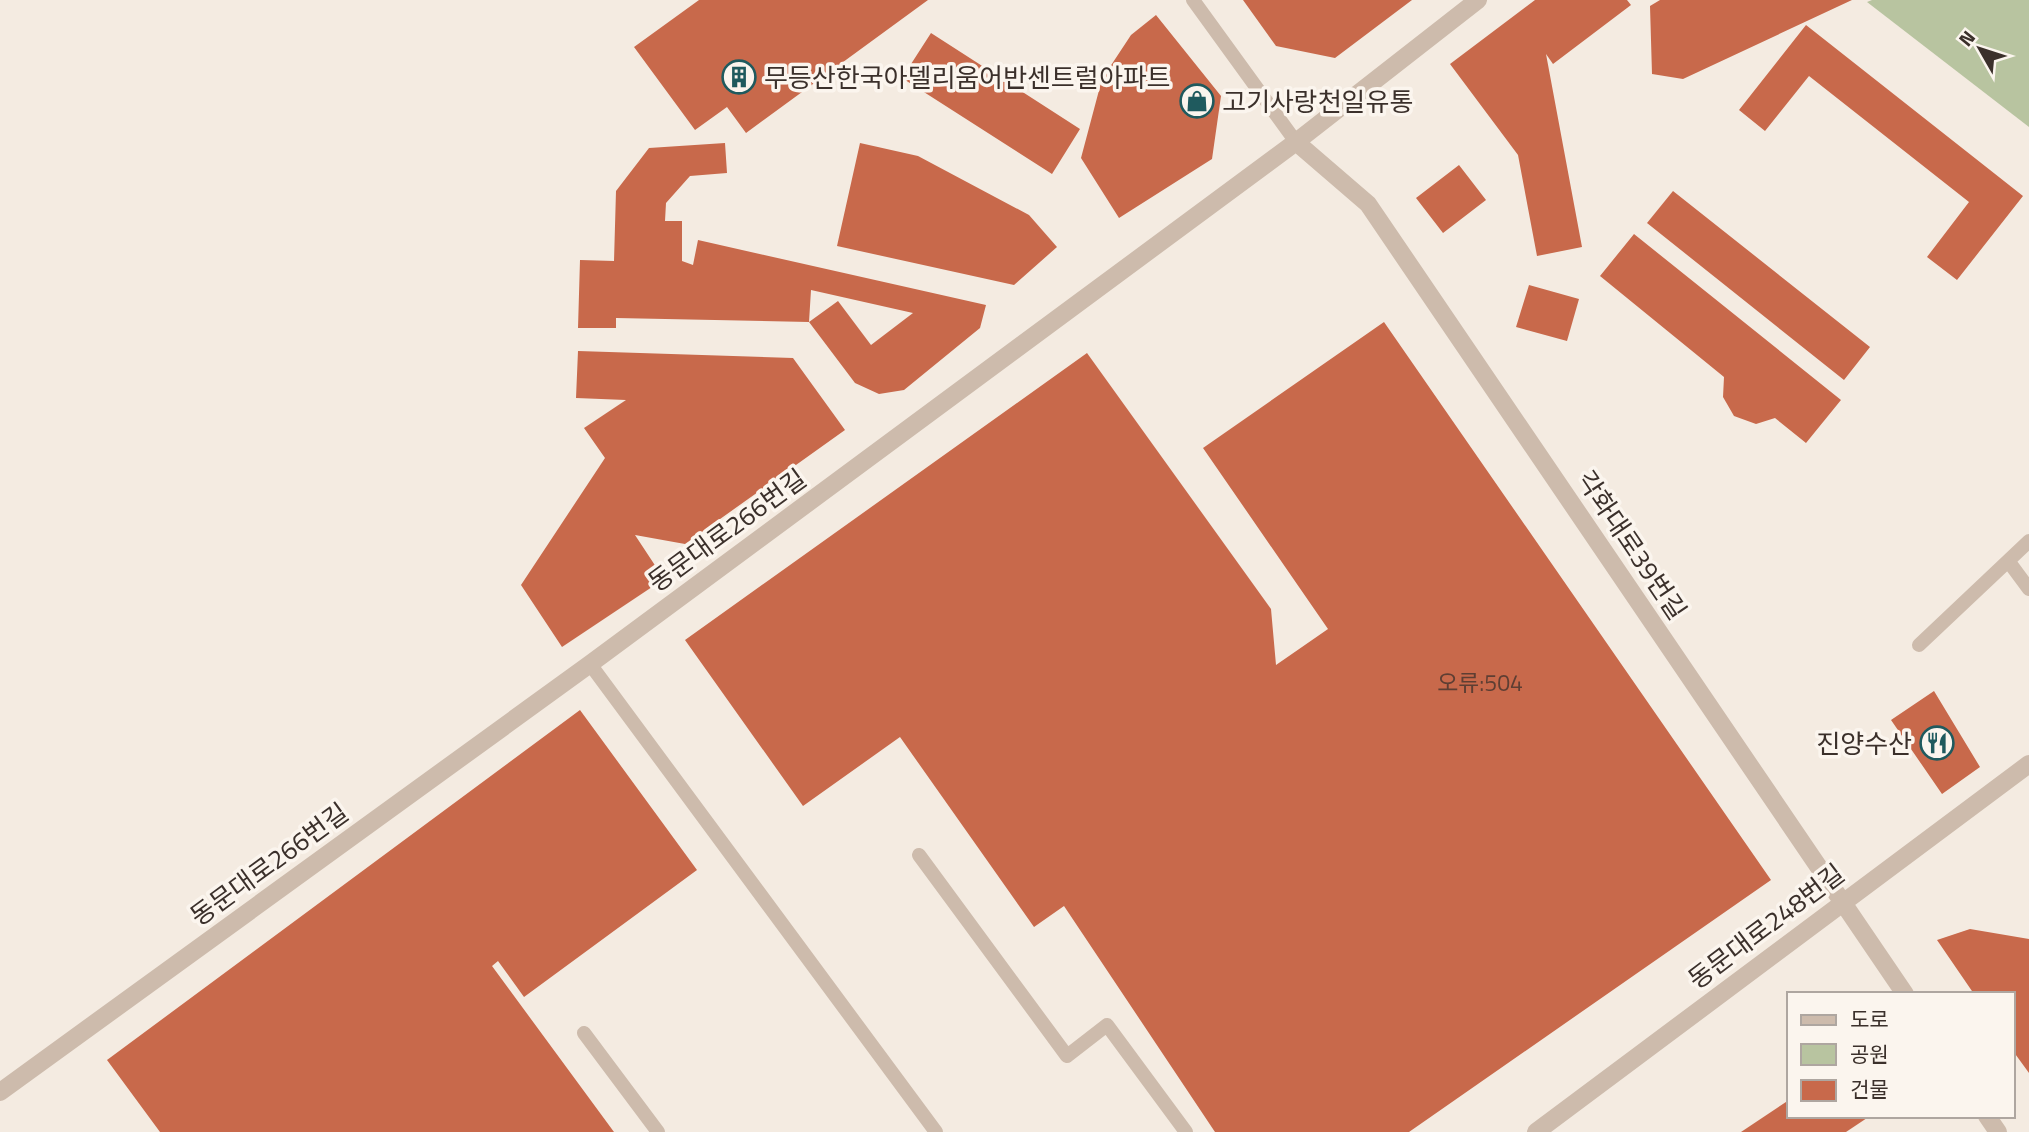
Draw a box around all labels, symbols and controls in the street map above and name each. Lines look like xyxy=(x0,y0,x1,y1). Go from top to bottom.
north arrow xyxy=(1945,14,2015,84)
text: N xyxy=(1951,24,1982,52)
building icon: 무등산한국아델리움어반센트럴아파트 xyxy=(720,58,758,96)
place label: 무등산한국아델리움어반센트럴아파트 xyxy=(764,58,1171,97)
shop icon: 고기사랑천일유통 xyxy=(1178,82,1216,120)
place label: 고기사랑천일유통 xyxy=(1222,82,1413,121)
street label: 동문대로266번길 xyxy=(640,459,814,601)
street label: 각화대로39번길 xyxy=(1568,463,1696,627)
house number: 오류:504 xyxy=(1437,665,1523,700)
place label: 진양수산 xyxy=(1816,724,1912,763)
restaurant icon: 진양수산 xyxy=(1918,724,1956,762)
street label: 동문대로266번길 xyxy=(182,793,356,935)
street label: 동문대로248번길 xyxy=(1680,854,1852,998)
legend xyxy=(1787,992,2015,1118)
text: 도로 xyxy=(1850,1003,1889,1035)
text: 공원 xyxy=(1850,1038,1889,1070)
text: 건물 xyxy=(1850,1073,1889,1105)

